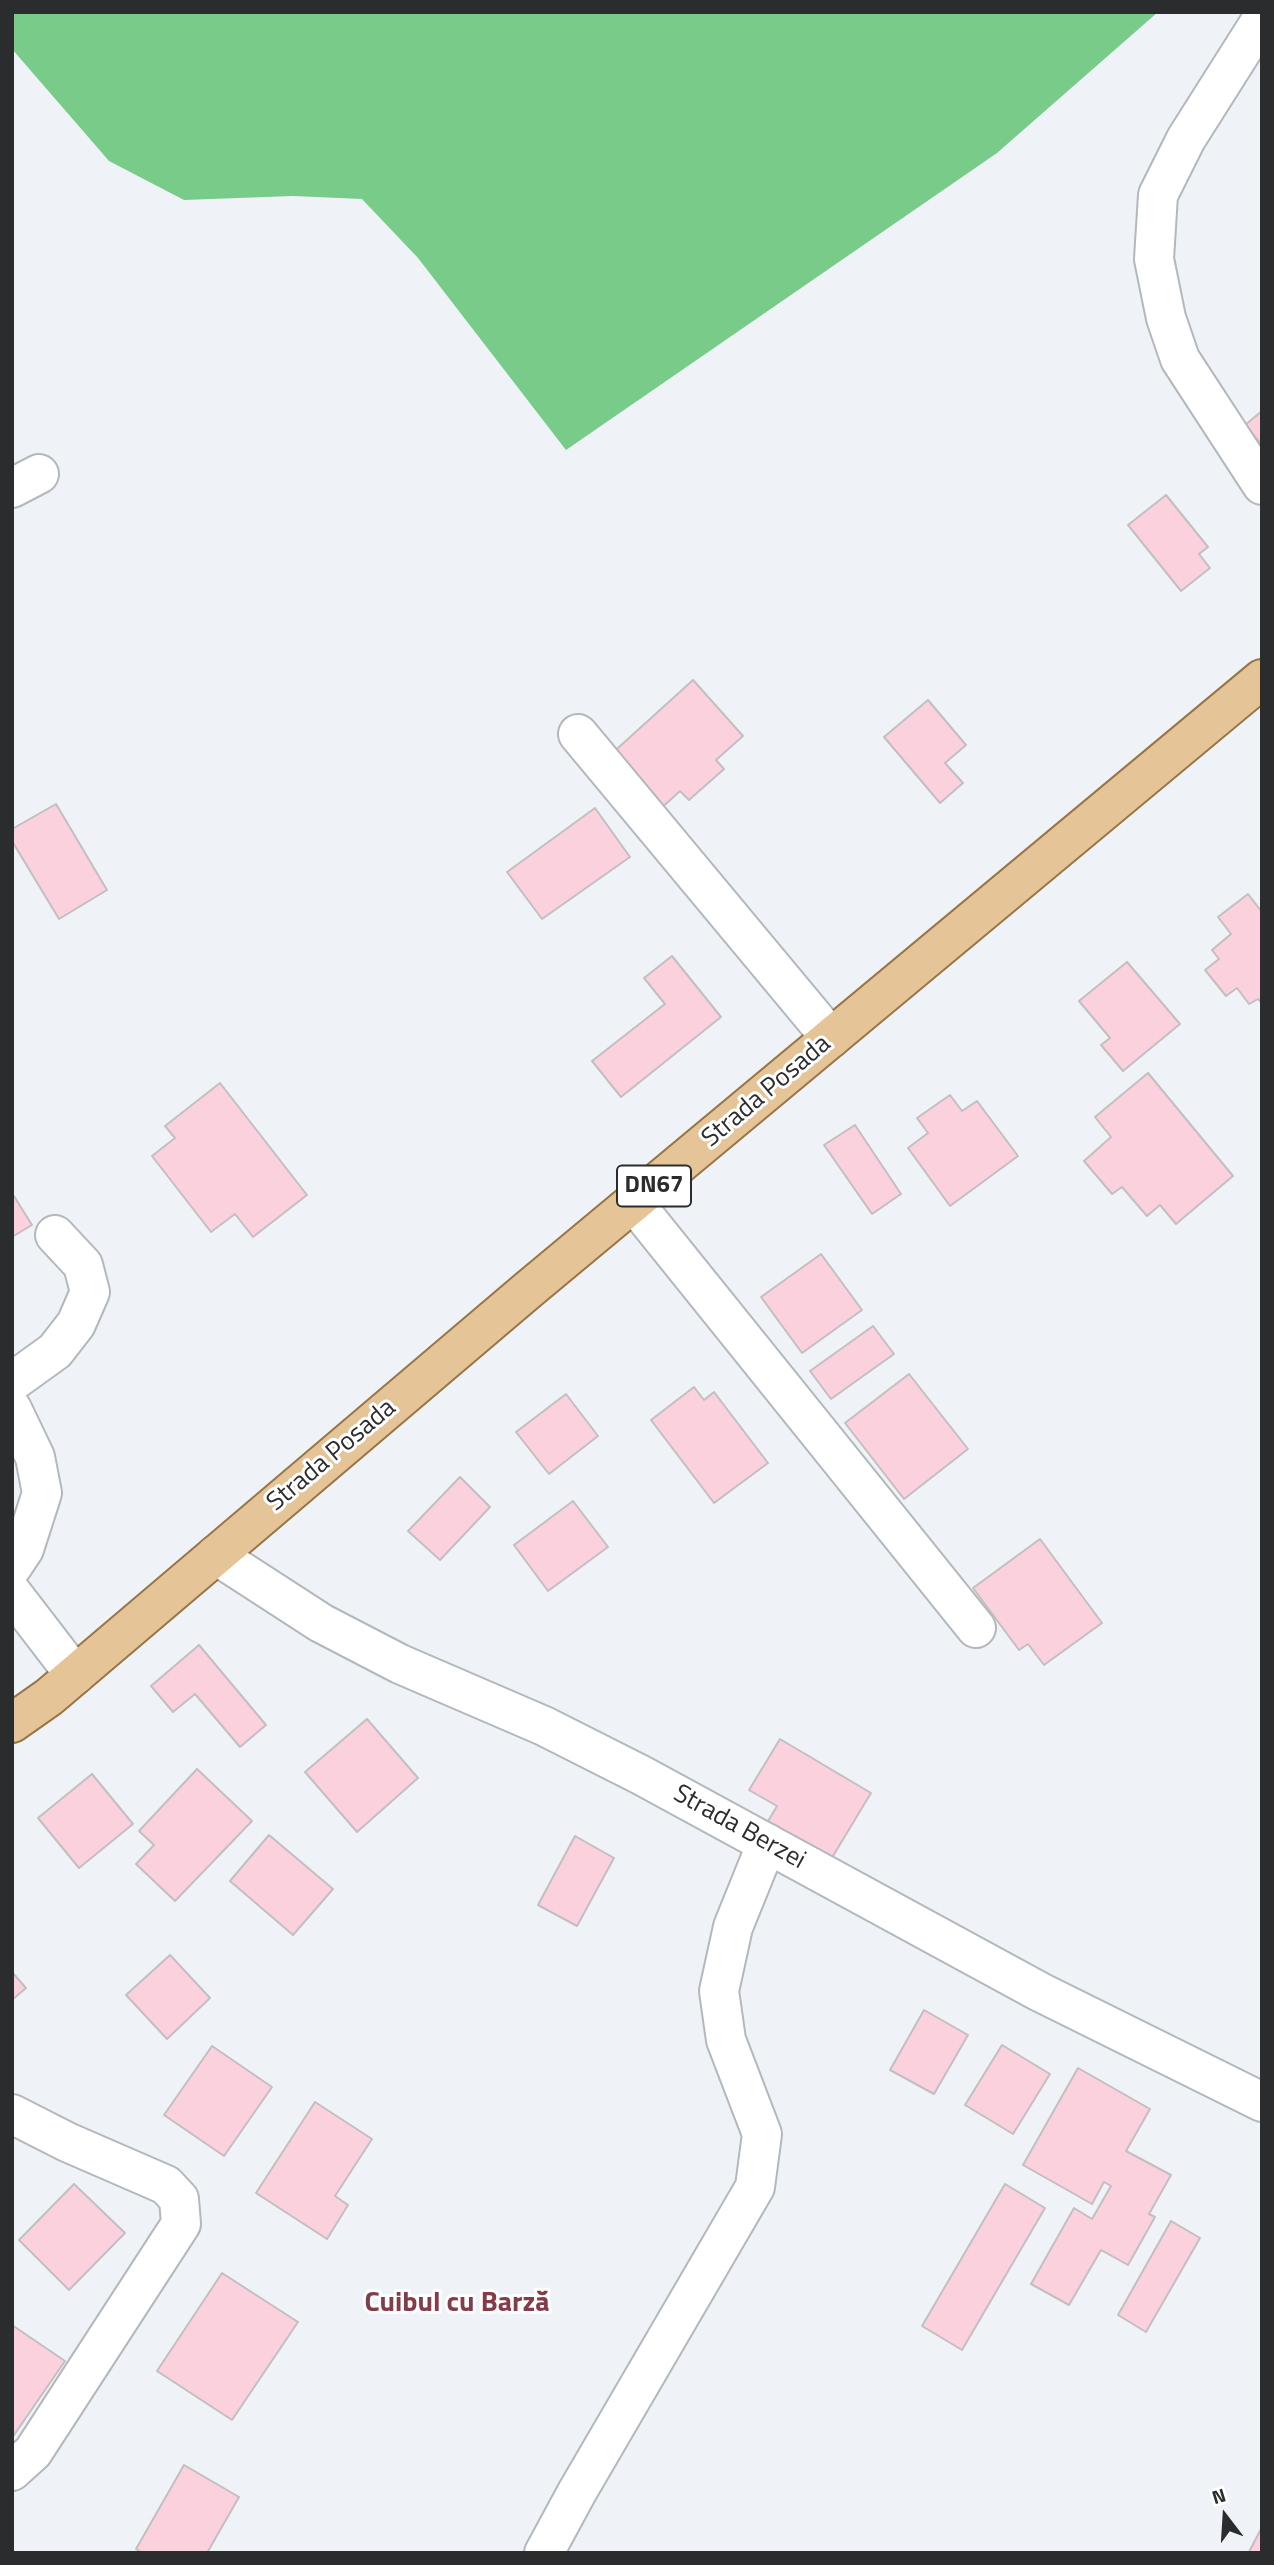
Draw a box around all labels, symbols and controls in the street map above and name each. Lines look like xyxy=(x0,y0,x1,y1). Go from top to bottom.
street label: Strada Posada xyxy=(696,1029,838,1155)
road number: DN67 xyxy=(617,1166,691,1206)
street label: Strada Posada xyxy=(261,1393,403,1519)
street label: Strada Berzei xyxy=(667,1779,811,1877)
district label: Cuibul cu Barză xyxy=(364,2287,550,2321)
text: N xyxy=(1208,2480,1229,2511)
north arrow xyxy=(1190,2481,1260,2551)

